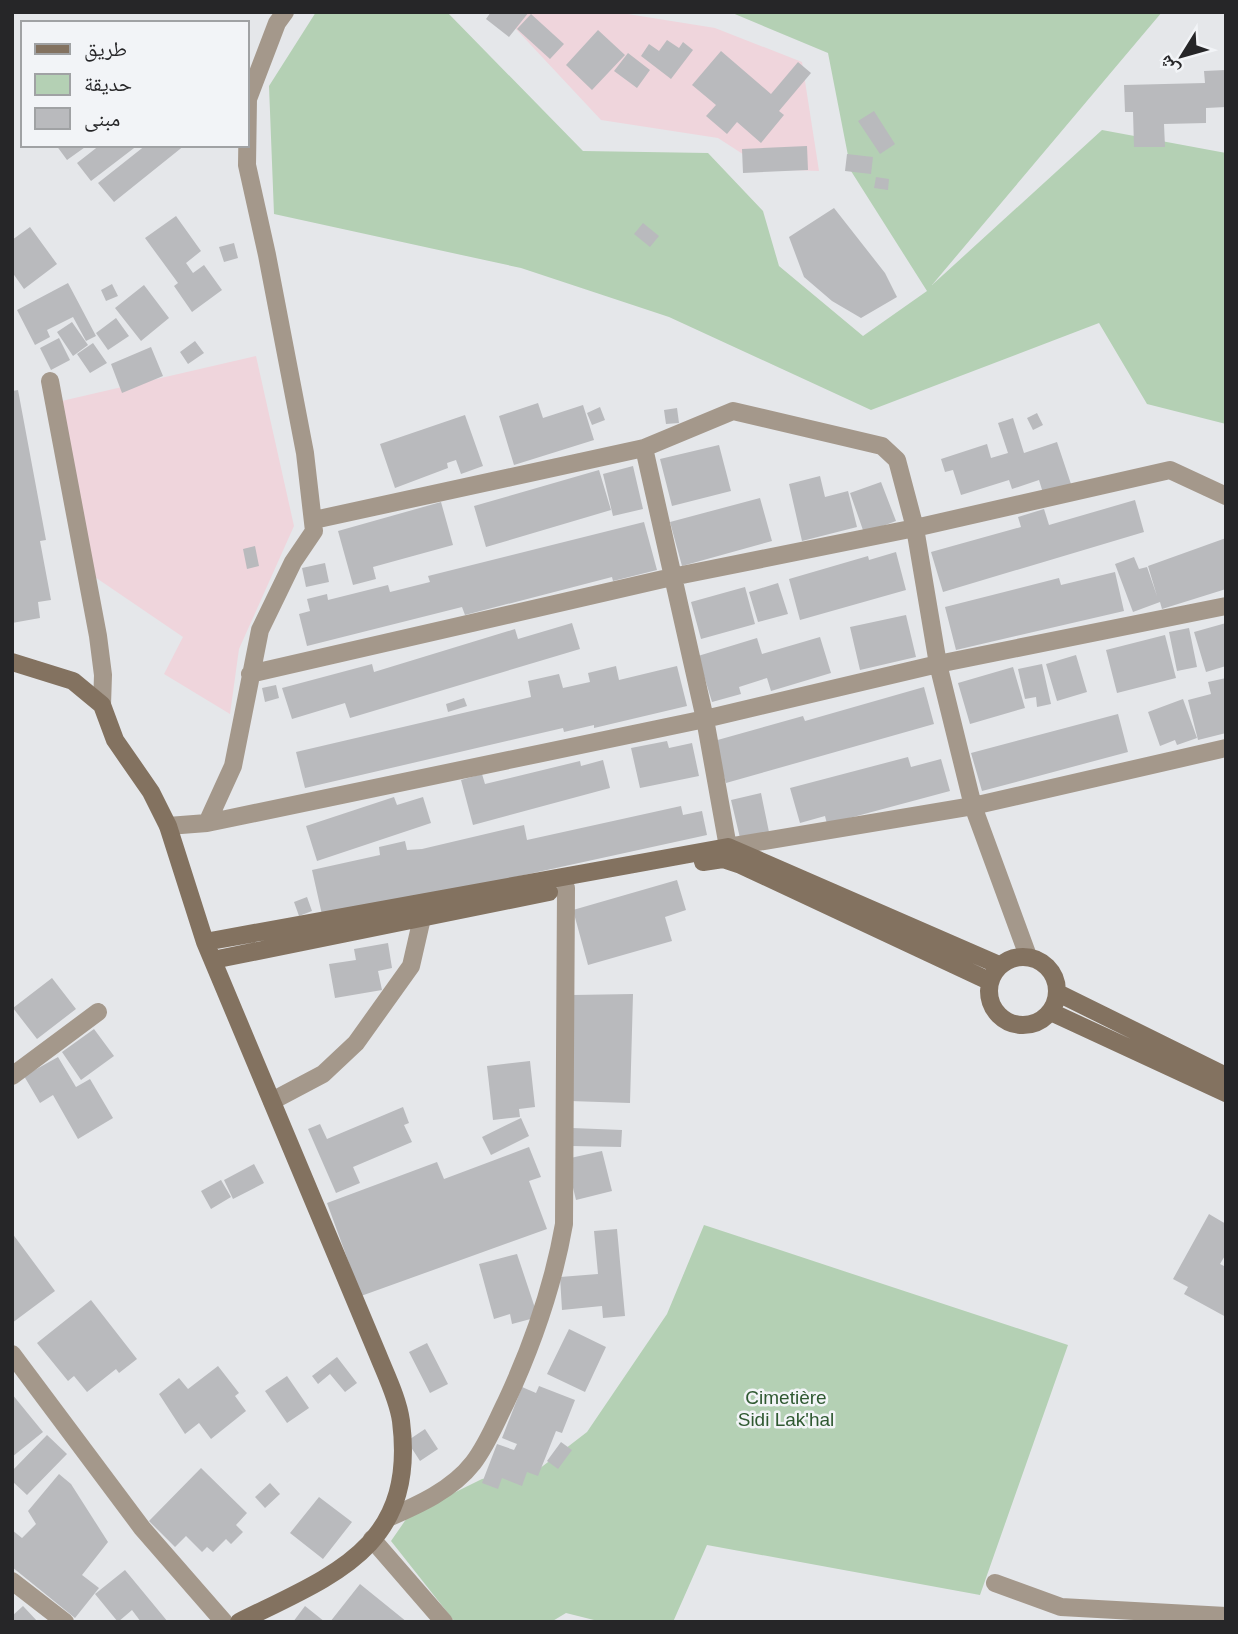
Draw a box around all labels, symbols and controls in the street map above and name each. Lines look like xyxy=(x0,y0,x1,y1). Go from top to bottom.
legend xyxy=(21,21,248,147)
north arrow xyxy=(1147,21,1217,91)
text: طريق xyxy=(84,37,127,62)
text: ش xyxy=(1154,51,1184,80)
text: حديقة xyxy=(84,72,132,95)
text: مبنى xyxy=(84,107,120,132)
park label: Cimetière Sidi Lak'hal xyxy=(738,1387,834,1430)

